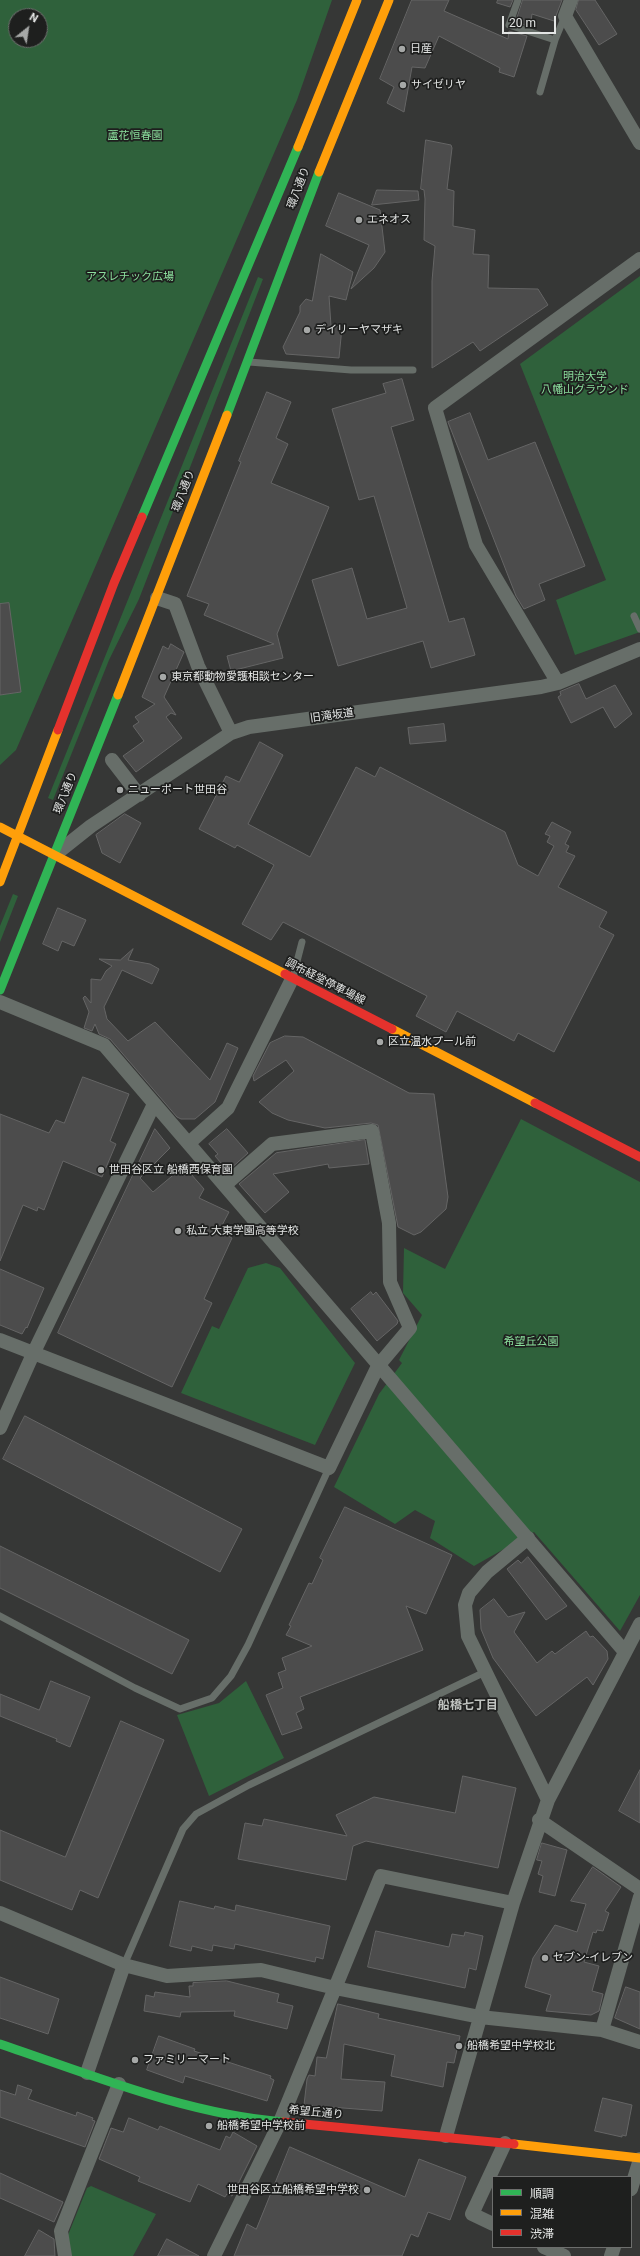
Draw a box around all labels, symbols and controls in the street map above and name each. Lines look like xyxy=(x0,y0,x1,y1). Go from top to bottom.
north arrow xyxy=(8,8,48,48)
scale bar xyxy=(504,8,558,34)
text: N xyxy=(27,10,40,26)
text: 20 m xyxy=(509,16,536,30)
place label: 日産 xyxy=(410,42,432,56)
marker: 日産 xyxy=(397,44,407,54)
place label: サイゼリヤ xyxy=(411,78,466,92)
marker: サイゼリヤ xyxy=(398,80,408,90)
park label: 蘆花恒春園 xyxy=(108,129,162,143)
street label: 環八通り xyxy=(285,165,313,211)
place label: エネオス xyxy=(367,213,411,227)
marker: エネオス xyxy=(354,215,364,225)
park label: アスレチック広場 xyxy=(86,270,174,284)
place label: デイリーヤマザキ xyxy=(315,323,403,337)
marker: デイリーヤマザキ xyxy=(302,325,312,335)
park label: 明治大学 八幡山グラウンド xyxy=(541,370,629,396)
street label: 環八通り xyxy=(170,468,198,514)
place label: 東京都動物愛護相談センター xyxy=(171,670,314,684)
marker: 東京都動物愛護相談センター xyxy=(158,672,168,682)
street label: 旧滝坂道 xyxy=(309,706,355,726)
street label: 環八通り xyxy=(52,770,80,816)
place label: ニューポート世田谷 xyxy=(128,783,227,797)
marker: ニューポート世田谷 xyxy=(115,785,125,795)
street label: 調布経堂停車場線 xyxy=(283,956,367,1008)
place label: 区立温水プール前 xyxy=(388,1035,476,1049)
marker: 区立温水プール前 xyxy=(375,1037,385,1047)
place label: 世田谷区立 船橋西保育園 xyxy=(109,1163,233,1177)
marker: 世田谷区立 船橋西保育園 xyxy=(96,1165,106,1175)
place label: 私立 大東学園高等学校 xyxy=(186,1224,299,1238)
marker: 私立 大東学園高等学校 xyxy=(173,1226,183,1236)
park label: 希望丘公園 xyxy=(504,1335,558,1349)
district label: 船橋七丁目 xyxy=(438,1699,498,1713)
place label: セブン-イレブン xyxy=(553,1951,633,1965)
marker: セブン-イレブン xyxy=(540,1953,550,1963)
place label: 船橋希望中学校北 xyxy=(467,2039,555,2053)
marker: 船橋希望中学校北 xyxy=(454,2041,464,2051)
place label: ファミリーマート xyxy=(143,2053,231,2067)
marker: ファミリーマート xyxy=(130,2055,140,2065)
street label: 希望丘通り xyxy=(288,2104,344,2122)
place label: 船橋希望中学校前 xyxy=(217,2119,305,2133)
marker: 船橋希望中学校前 xyxy=(204,2121,214,2131)
legend xyxy=(492,2176,632,2248)
place label: 世田谷区立船橋希望中学校 xyxy=(227,2183,359,2197)
marker: 世田谷区立船橋希望中学校 xyxy=(362,2185,372,2195)
text: 順調 xyxy=(530,2187,554,2201)
text: 混雑 xyxy=(530,2207,554,2221)
text: 渋滞 xyxy=(530,2227,554,2241)

